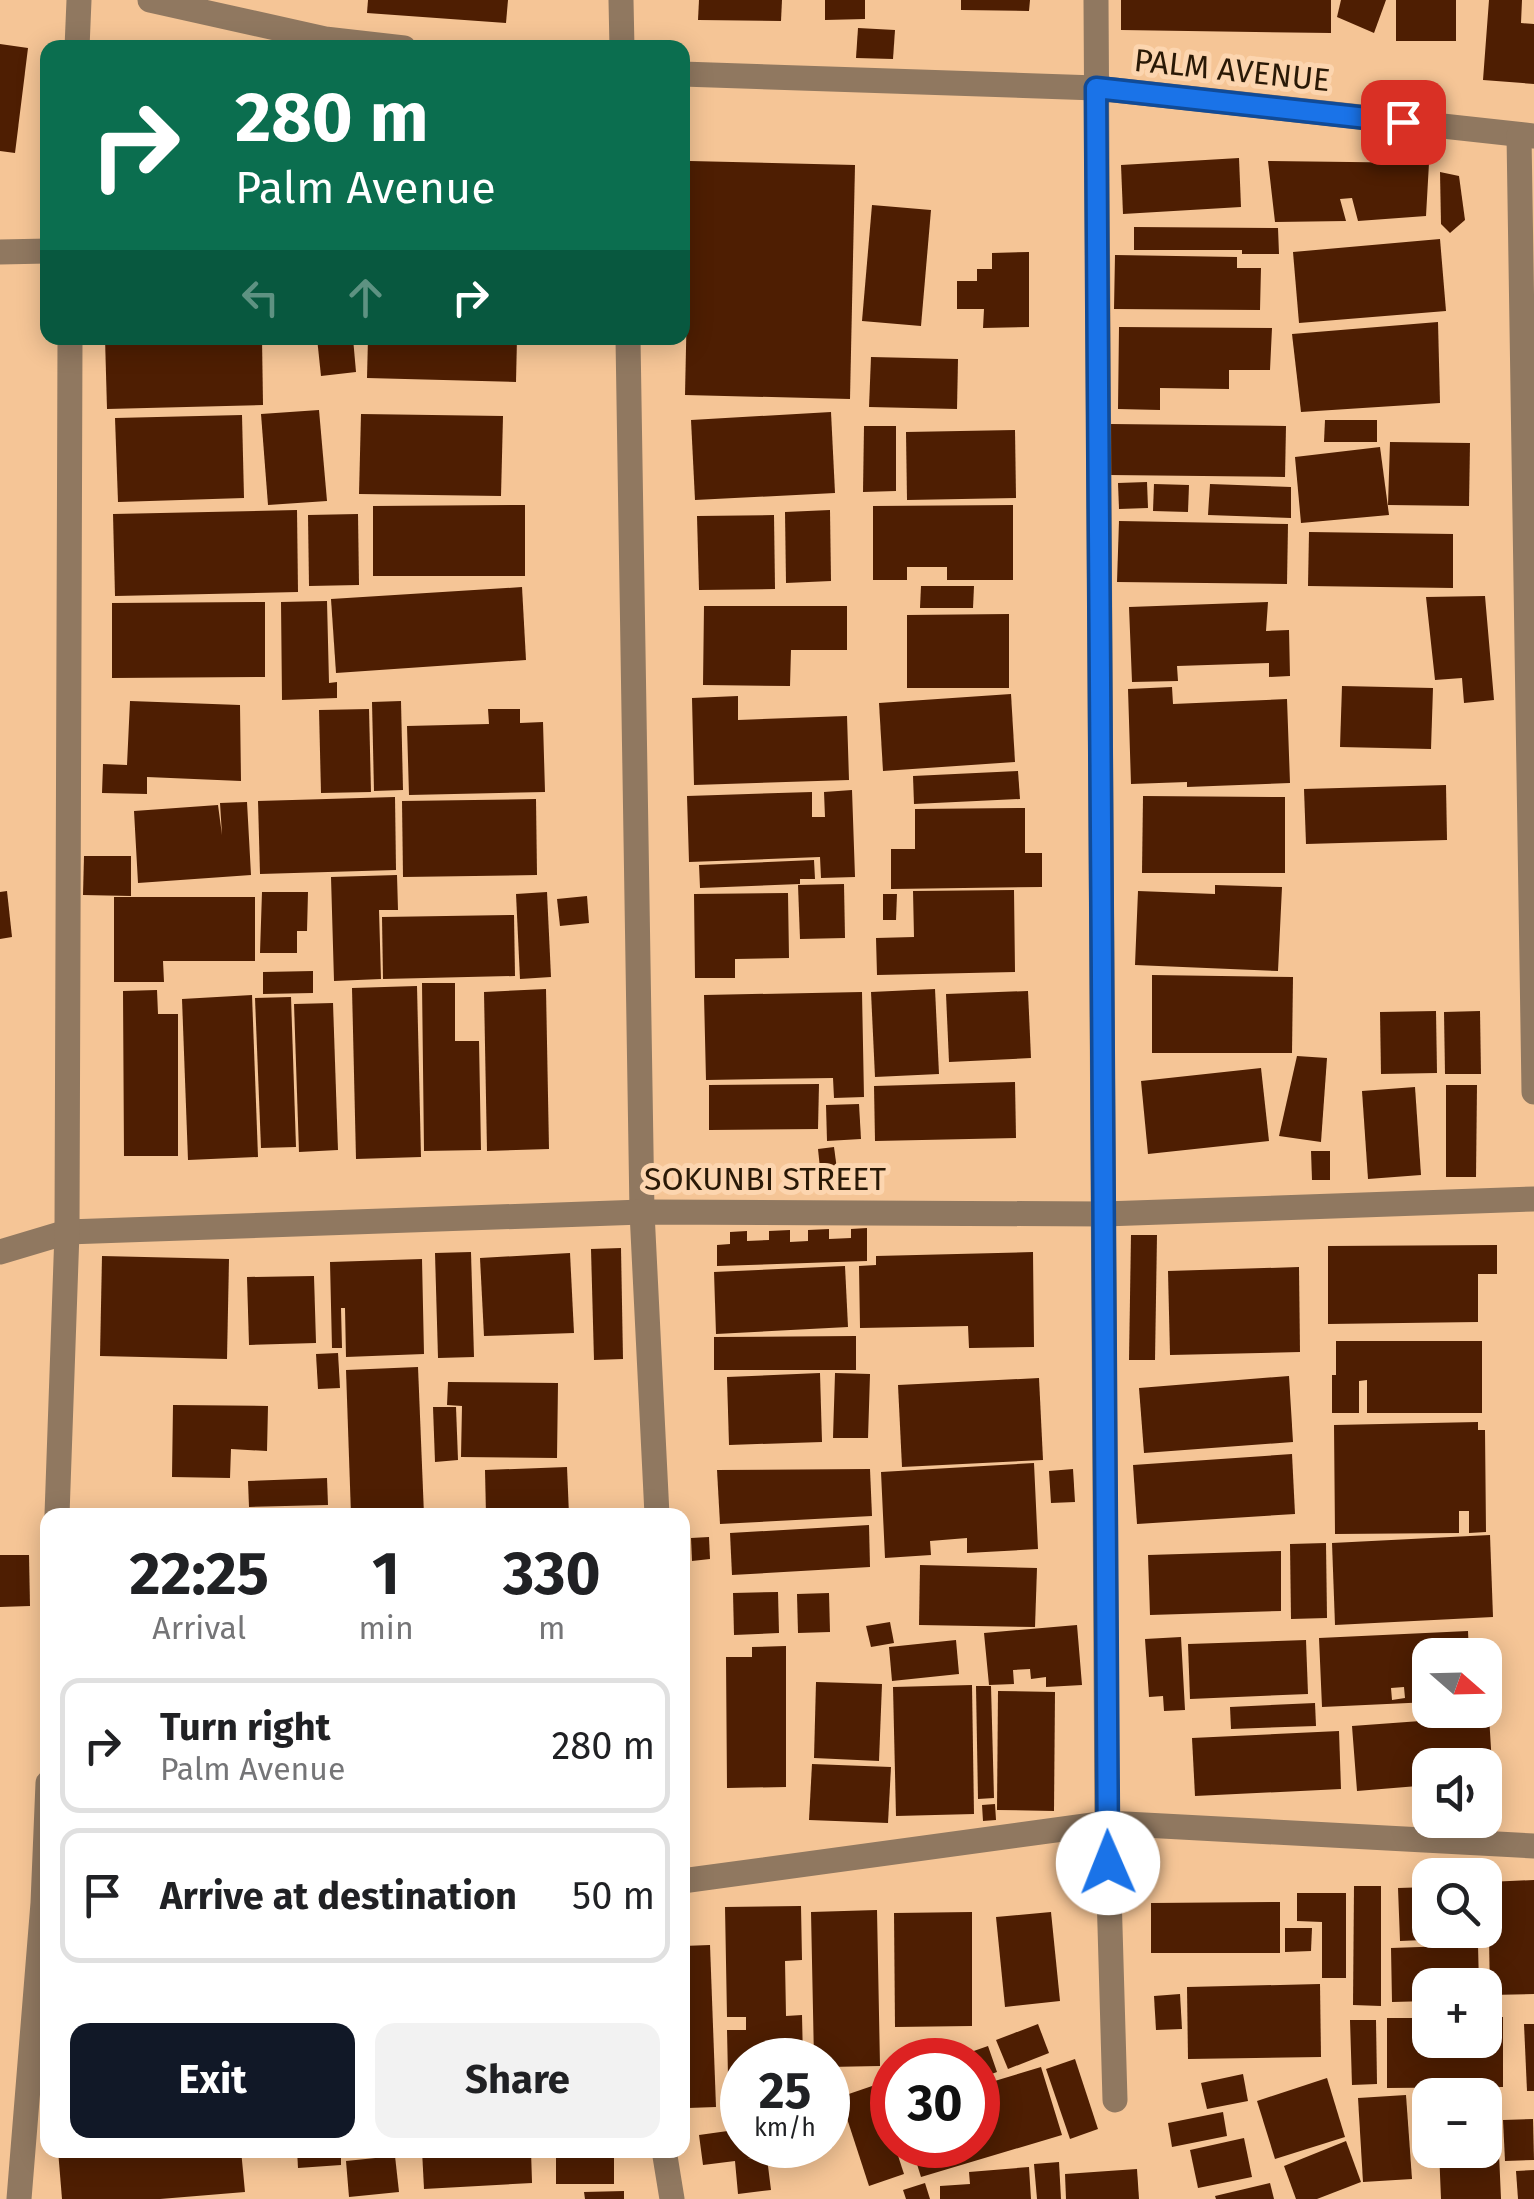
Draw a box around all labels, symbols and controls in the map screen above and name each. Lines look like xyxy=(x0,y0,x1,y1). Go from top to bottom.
street label: PALM AVENUE xyxy=(1132,41,1332,99)
text: 280 m xyxy=(235,76,429,160)
icon: right xyxy=(70,80,200,210)
pin xyxy=(1361,80,1446,165)
icon: arrive xyxy=(1376,95,1431,150)
text: Palm Avenue xyxy=(235,161,496,215)
icon: left xyxy=(233,270,288,325)
icon: ahead xyxy=(338,270,393,325)
icon: right xyxy=(443,270,498,325)
street label: SOKUNBI STREET xyxy=(644,1160,886,1198)
text: 22:25 xyxy=(129,1538,269,1610)
text: 1 xyxy=(372,1538,400,1610)
text: 330 xyxy=(503,1538,601,1610)
text: Arrival xyxy=(152,1609,246,1647)
text: min xyxy=(358,1609,414,1647)
text: m xyxy=(538,1609,566,1647)
north arrow xyxy=(1412,1638,1502,1728)
map controls xyxy=(1412,1638,1502,2168)
text: Turn right xyxy=(160,1704,330,1750)
icon: right xyxy=(75,1718,130,1773)
text: 280 m xyxy=(551,1723,655,1769)
button: sound xyxy=(1412,1748,1502,1838)
text: Palm Avenue xyxy=(160,1750,345,1788)
position arrow xyxy=(1056,1811,1160,1915)
button: search xyxy=(1412,1858,1502,1948)
icon: arrive xyxy=(75,1868,130,1923)
text: Arrive at destination xyxy=(160,1873,517,1919)
text: 50 m xyxy=(572,1873,655,1919)
button: + xyxy=(1412,1968,1502,2058)
button: Exit xyxy=(70,2023,355,2138)
button: Share xyxy=(375,2023,660,2138)
speed limit sign: 30 xyxy=(870,2038,1000,2168)
text: 25 xyxy=(759,2061,811,2121)
button: − xyxy=(1412,2078,1502,2168)
text: km/h xyxy=(754,2113,816,2143)

